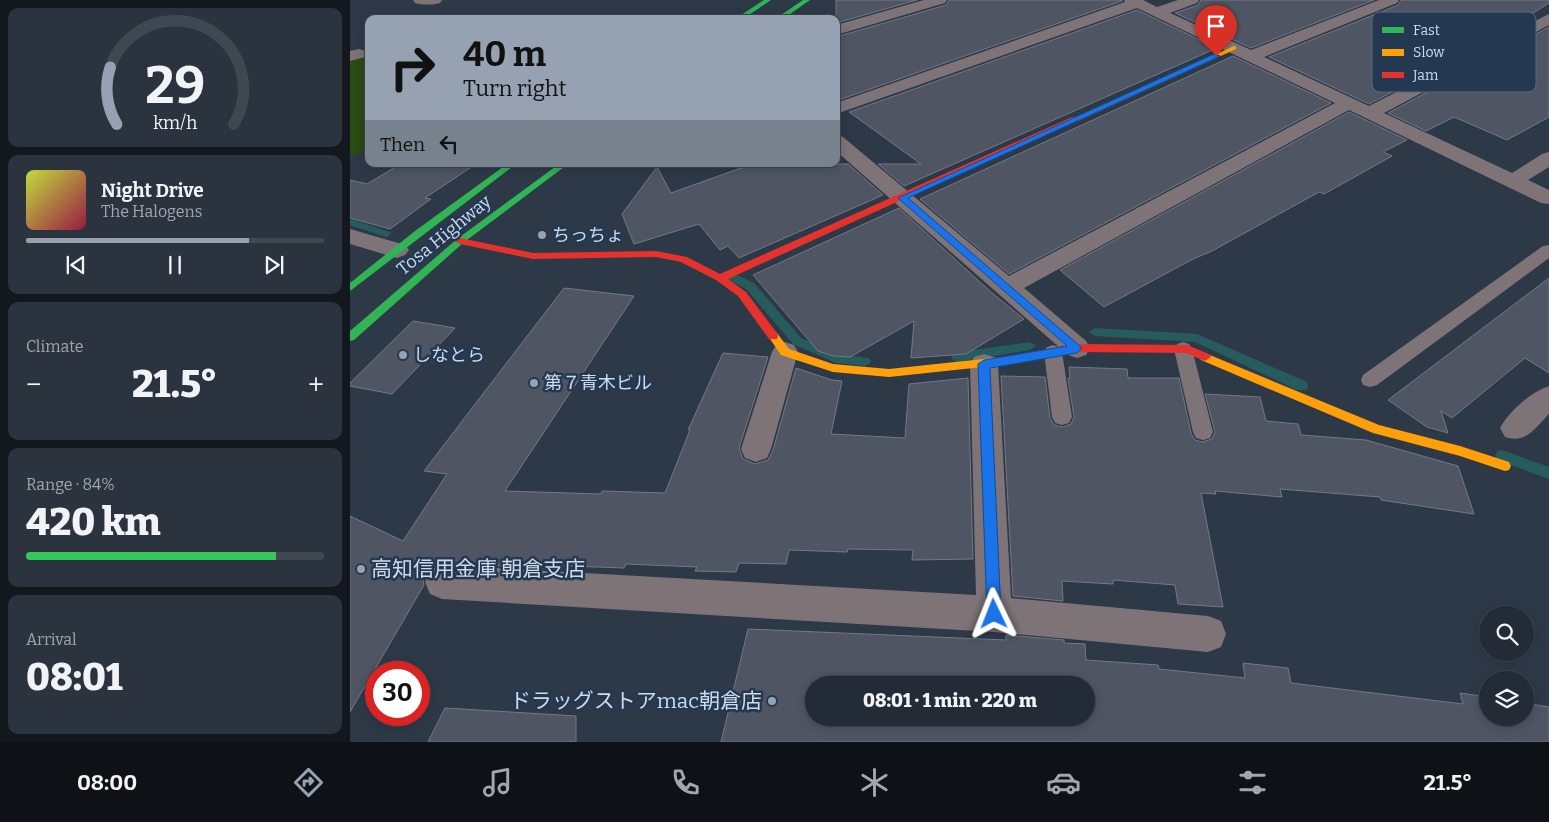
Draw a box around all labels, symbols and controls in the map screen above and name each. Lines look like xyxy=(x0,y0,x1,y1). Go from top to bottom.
pin xyxy=(1195,5,1237,56)
icon: arrive xyxy=(1202,12,1230,40)
legend xyxy=(1372,12,1536,92)
text: Fast xyxy=(1413,22,1440,39)
text: 40 m xyxy=(463,33,546,75)
icon: right xyxy=(380,35,445,100)
text: Slow xyxy=(1413,44,1445,61)
text: 29 xyxy=(145,54,205,117)
text: Jam xyxy=(1412,67,1439,84)
text: Turn right xyxy=(463,75,566,102)
text: km/h xyxy=(153,112,197,134)
icon: left xyxy=(435,130,463,158)
text: Then xyxy=(380,133,425,156)
text: Night Drive xyxy=(101,179,204,202)
street label: Tosa Highway xyxy=(392,190,496,280)
text: The Halogens xyxy=(101,202,202,221)
place label: ちっちょ xyxy=(552,224,624,246)
marker: ちっちょ xyxy=(536,229,548,241)
icon: previous xyxy=(62,251,90,279)
icon: pause xyxy=(161,251,189,279)
icon: next xyxy=(260,251,288,279)
text: Climate xyxy=(26,337,84,356)
place label: しなとら xyxy=(413,344,485,366)
marker: しなとら xyxy=(397,349,409,361)
text: 21.5° xyxy=(132,361,218,407)
text: − xyxy=(26,368,41,401)
text: + xyxy=(308,368,324,401)
place label: 第７青木ビル xyxy=(544,372,652,394)
marker: 第７青木ビル xyxy=(528,377,540,389)
text: Range · 84% xyxy=(26,475,115,494)
text: 420 km xyxy=(26,499,161,545)
place label: 高知信用金庫 朝倉支店 xyxy=(371,556,585,582)
marker: 高知信用金庫 朝倉支店 xyxy=(355,563,367,575)
position arrow xyxy=(967,587,1019,639)
map controls xyxy=(1479,606,1534,726)
button: search xyxy=(1479,606,1534,661)
text: Arrival xyxy=(26,630,77,649)
text: 08:01 xyxy=(26,654,123,700)
speed limit sign: 30 xyxy=(365,661,430,726)
button: layers xyxy=(1479,671,1534,726)
place label: ドラッグストアmac朝倉店 xyxy=(510,688,762,714)
text: 08:01 · 1 min · 220 m xyxy=(863,689,1037,712)
marker: ドラッグストアmac朝倉店 xyxy=(766,695,778,707)
icon: directions xyxy=(291,765,326,800)
icon: music xyxy=(480,765,515,800)
icon: phone xyxy=(668,765,703,800)
icon: climate xyxy=(857,765,892,800)
icon: car xyxy=(1046,765,1081,800)
icon: filters xyxy=(1235,765,1270,800)
text: 08:00 xyxy=(77,769,137,796)
text: 21.5° xyxy=(1423,769,1472,796)

